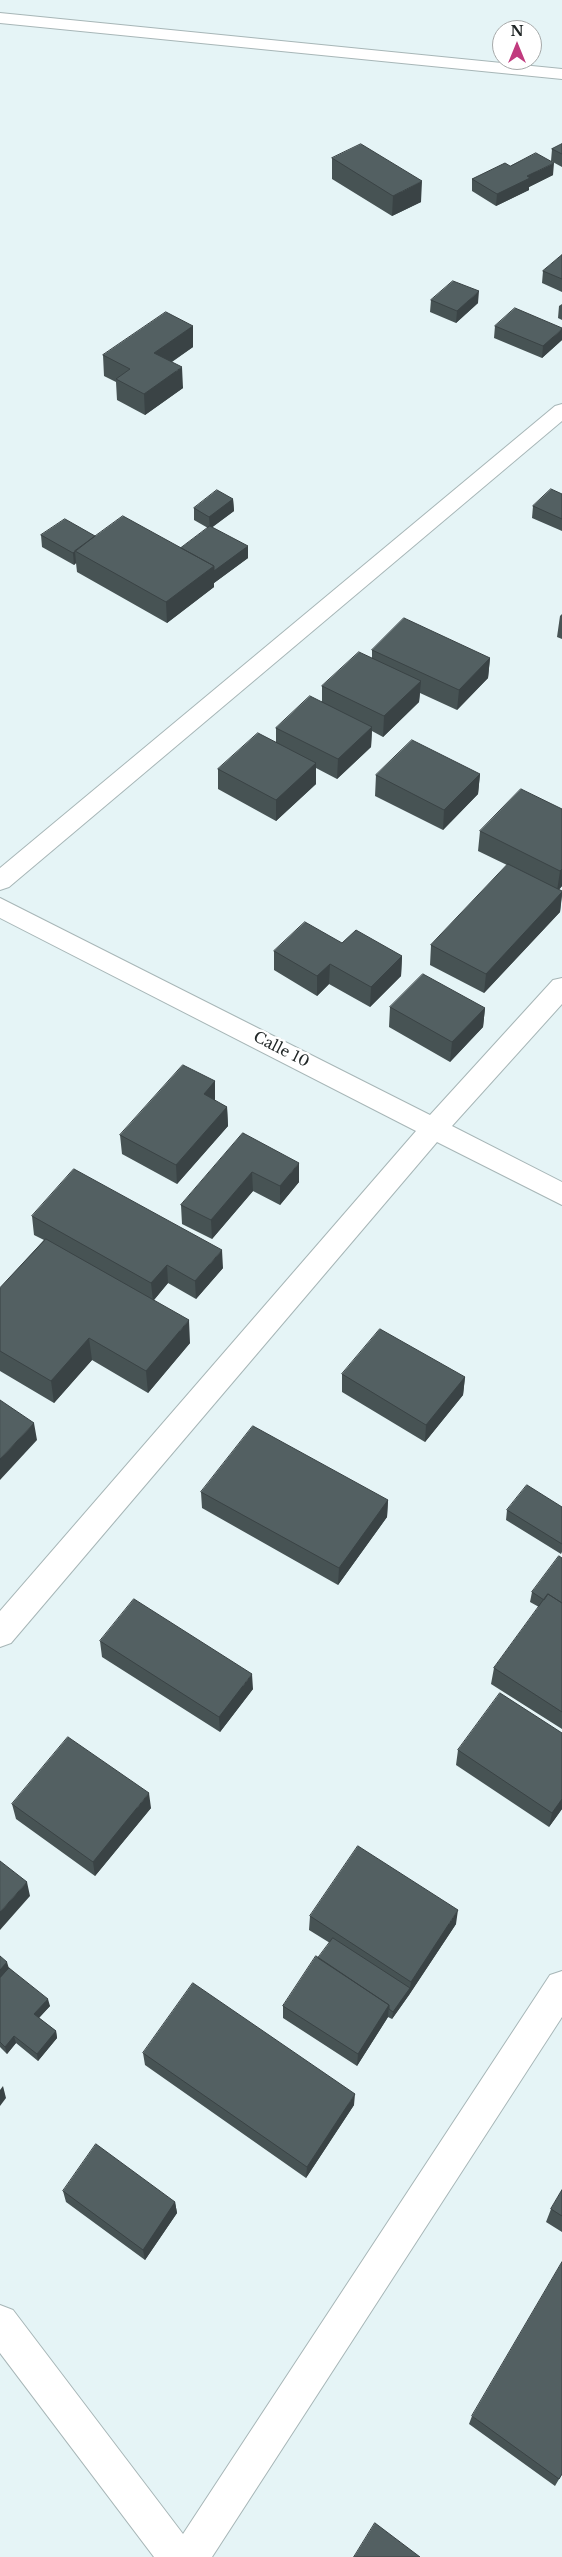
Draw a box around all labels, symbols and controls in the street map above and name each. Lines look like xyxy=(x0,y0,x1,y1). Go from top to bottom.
north arrow xyxy=(492,20,542,70)
text: N xyxy=(510,22,524,40)
street label: Calle 10 xyxy=(250,1028,312,1072)

